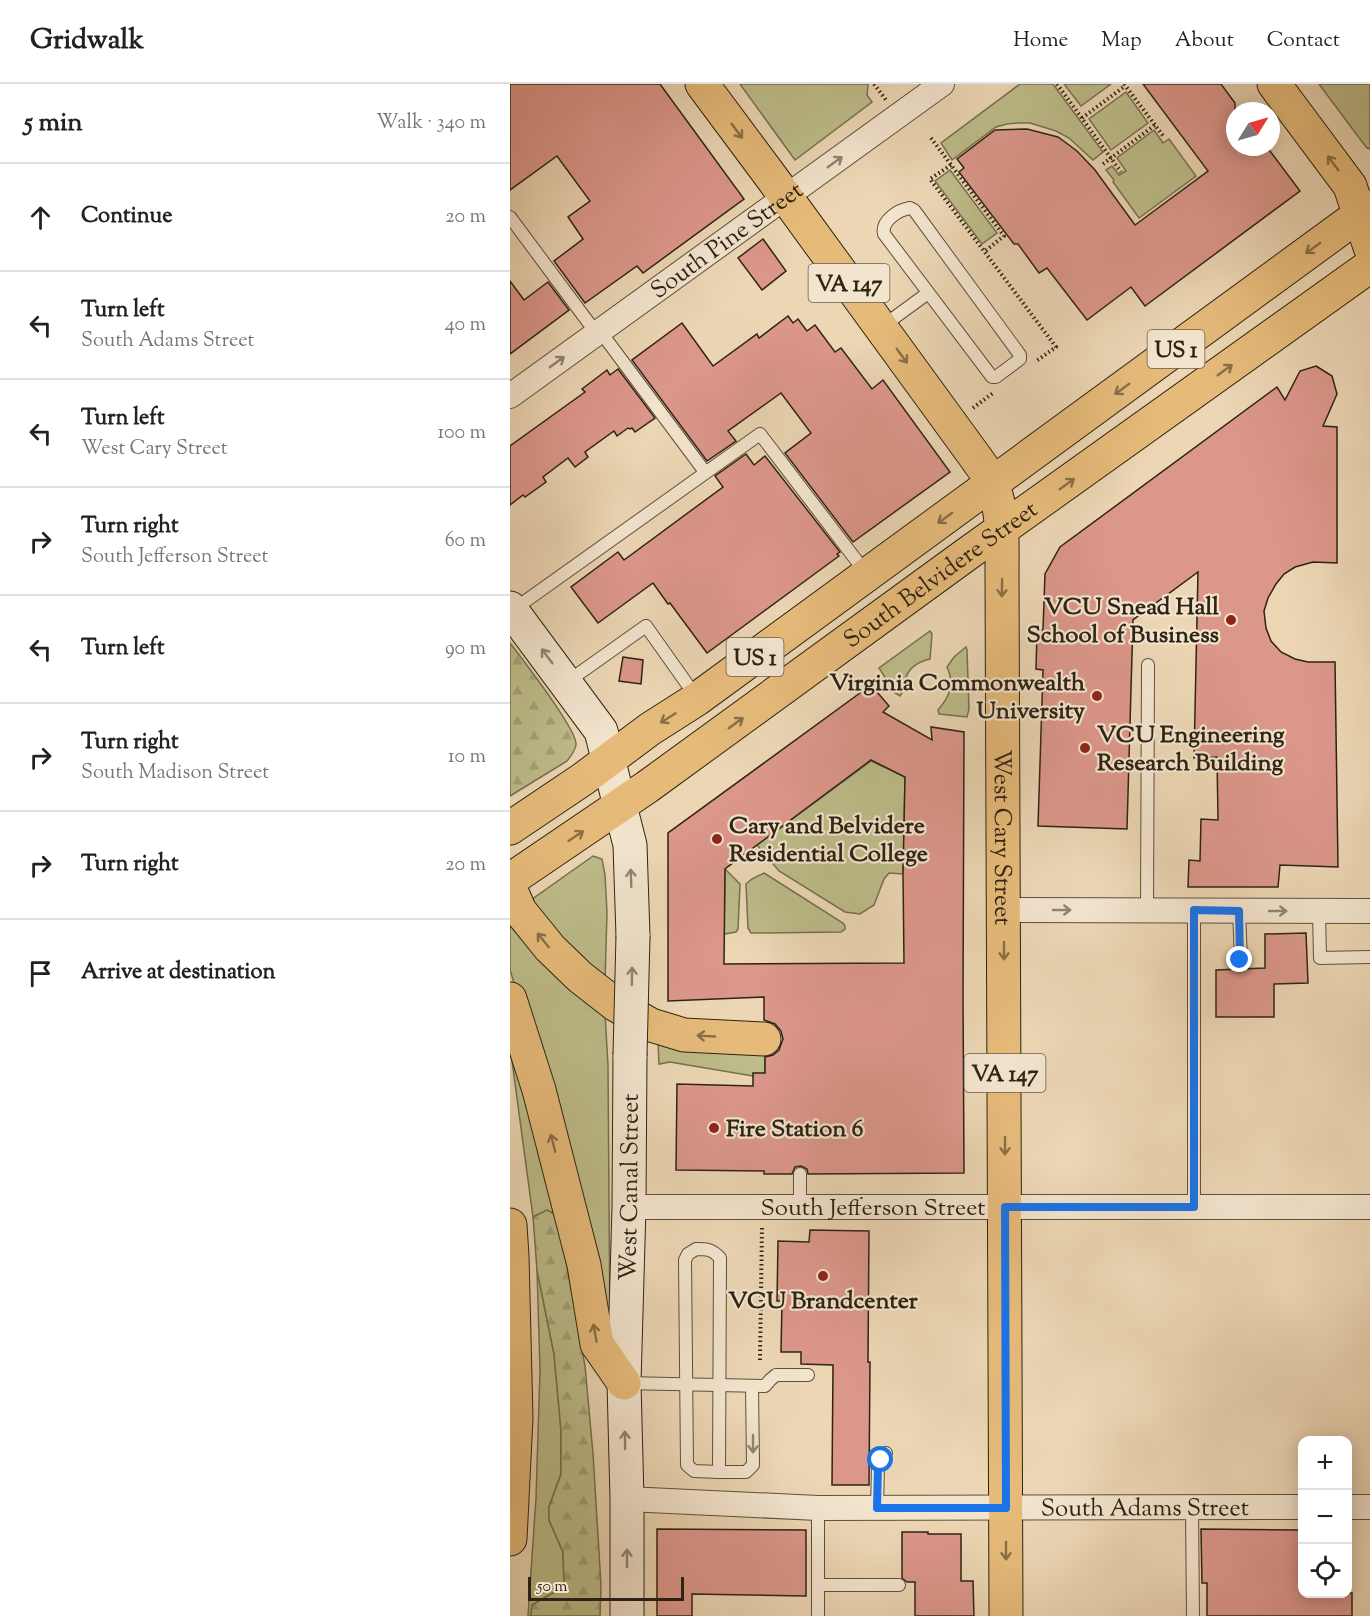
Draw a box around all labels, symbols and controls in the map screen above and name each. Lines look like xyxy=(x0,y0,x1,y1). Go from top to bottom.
text: Gridwalk xyxy=(30,21,144,61)
text: Home xyxy=(1013,26,1068,56)
text: Map xyxy=(1101,26,1142,56)
text: About xyxy=(1175,26,1234,56)
text: Contact xyxy=(1267,26,1340,56)
north arrow xyxy=(1226,102,1280,156)
text: 5 min xyxy=(24,105,83,142)
text: Walk · 340 m xyxy=(376,109,486,138)
one-way arrow xyxy=(730,122,743,138)
one-way arrow xyxy=(826,156,842,168)
one-way arrow xyxy=(1327,156,1339,172)
street label: South Pine Street xyxy=(644,175,811,308)
icon: ahead xyxy=(24,201,57,234)
text: Continue xyxy=(81,201,172,233)
text: 20 m xyxy=(445,203,486,232)
one-way arrow xyxy=(1305,242,1321,255)
road number: VA 147 xyxy=(808,264,890,302)
text: Turn left xyxy=(81,295,164,327)
icon: left xyxy=(24,309,57,342)
text: 40 m xyxy=(445,311,486,340)
text: South Adams Street xyxy=(81,327,254,356)
road number: US 1 xyxy=(1148,330,1204,368)
one-way arrow xyxy=(895,347,908,363)
one-way arrow xyxy=(549,356,565,368)
one-way arrow xyxy=(1216,364,1232,376)
one-way arrow xyxy=(1114,383,1130,395)
text: Turn left xyxy=(81,403,164,435)
icon: left xyxy=(24,417,57,450)
text: 100 m xyxy=(437,419,486,448)
text: West Cary Street xyxy=(81,435,228,464)
one-way arrow xyxy=(1058,478,1074,490)
street label: South Belvidere Street xyxy=(837,494,1045,657)
text: Turn right xyxy=(81,511,178,543)
one-way arrow xyxy=(938,512,954,524)
icon: right xyxy=(24,525,57,558)
text: 60 m xyxy=(445,527,486,556)
text: South Jefferson Street xyxy=(81,543,268,572)
one-way arrow xyxy=(996,578,1008,598)
place label: VCU Snead Hall School of Business xyxy=(1026,591,1219,653)
marker: VCU Snead Hall School of Business xyxy=(1224,613,1238,627)
icon: left xyxy=(24,633,57,666)
text: Turn left xyxy=(81,633,164,665)
text: 90 m xyxy=(445,635,486,664)
road number: US 1 xyxy=(726,638,784,676)
one-way arrow xyxy=(540,649,553,665)
place label: Virginia Commonwealth University xyxy=(830,667,1086,729)
marker: Virginia Commonwealth University xyxy=(1090,689,1104,703)
one-way arrow xyxy=(659,711,676,724)
one-way arrow xyxy=(727,717,743,729)
place label: VCU Engineering Research Building xyxy=(1097,719,1285,781)
text: Turn right xyxy=(81,727,178,759)
icon: right xyxy=(24,741,57,774)
marker: VCU Engineering Research Building xyxy=(1078,741,1092,755)
text: 10 m xyxy=(448,743,486,772)
street label: West Cary Street xyxy=(984,749,1018,926)
text: South Madison Street xyxy=(81,759,269,788)
place label: Cary and Belvidere Residential College xyxy=(729,810,928,872)
one-way arrow xyxy=(567,830,583,842)
marker: Cary and Belvidere Residential College xyxy=(710,832,724,846)
icon: right xyxy=(24,849,57,882)
text: Turn right xyxy=(81,849,178,881)
text: 20 m xyxy=(445,851,486,880)
one-way arrow xyxy=(625,868,637,888)
one-way arrow xyxy=(1052,904,1072,916)
one-way arrow xyxy=(1268,905,1288,917)
one-way arrow xyxy=(537,932,550,948)
one-way arrow xyxy=(998,941,1010,961)
route end xyxy=(1226,946,1252,972)
icon: arrive xyxy=(24,957,57,990)
text: Arrive at destination xyxy=(81,957,276,989)
one-way arrow xyxy=(626,966,638,986)
one-way arrow xyxy=(696,1031,716,1042)
road number: VA 147 xyxy=(964,1054,1046,1092)
street label: West Canal Street xyxy=(612,1093,649,1281)
place label: Fire Station 6 xyxy=(726,1113,864,1147)
marker: Fire Station 6 xyxy=(707,1121,721,1135)
one-way arrow xyxy=(546,1133,558,1152)
one-way arrow xyxy=(999,1136,1011,1156)
street label: South Jefferson Street xyxy=(760,1192,986,1226)
marker: VCU Brandcenter xyxy=(816,1269,830,1283)
place label: VCU Brandcenter xyxy=(728,1285,919,1319)
one-way arrow xyxy=(589,1323,600,1343)
one-way arrow xyxy=(620,1431,631,1451)
one-way arrow xyxy=(747,1433,759,1453)
map controls xyxy=(1298,1436,1352,1598)
button: + xyxy=(1298,1436,1352,1490)
route start xyxy=(867,1446,893,1472)
button: − xyxy=(1298,1490,1352,1544)
street label: South Adams Street xyxy=(1041,1492,1249,1527)
one-way arrow xyxy=(1000,1541,1012,1561)
button: locate xyxy=(1298,1544,1352,1598)
one-way arrow xyxy=(621,1548,633,1568)
scale bar xyxy=(528,1574,684,1602)
text: 50 m xyxy=(537,1576,568,1599)

